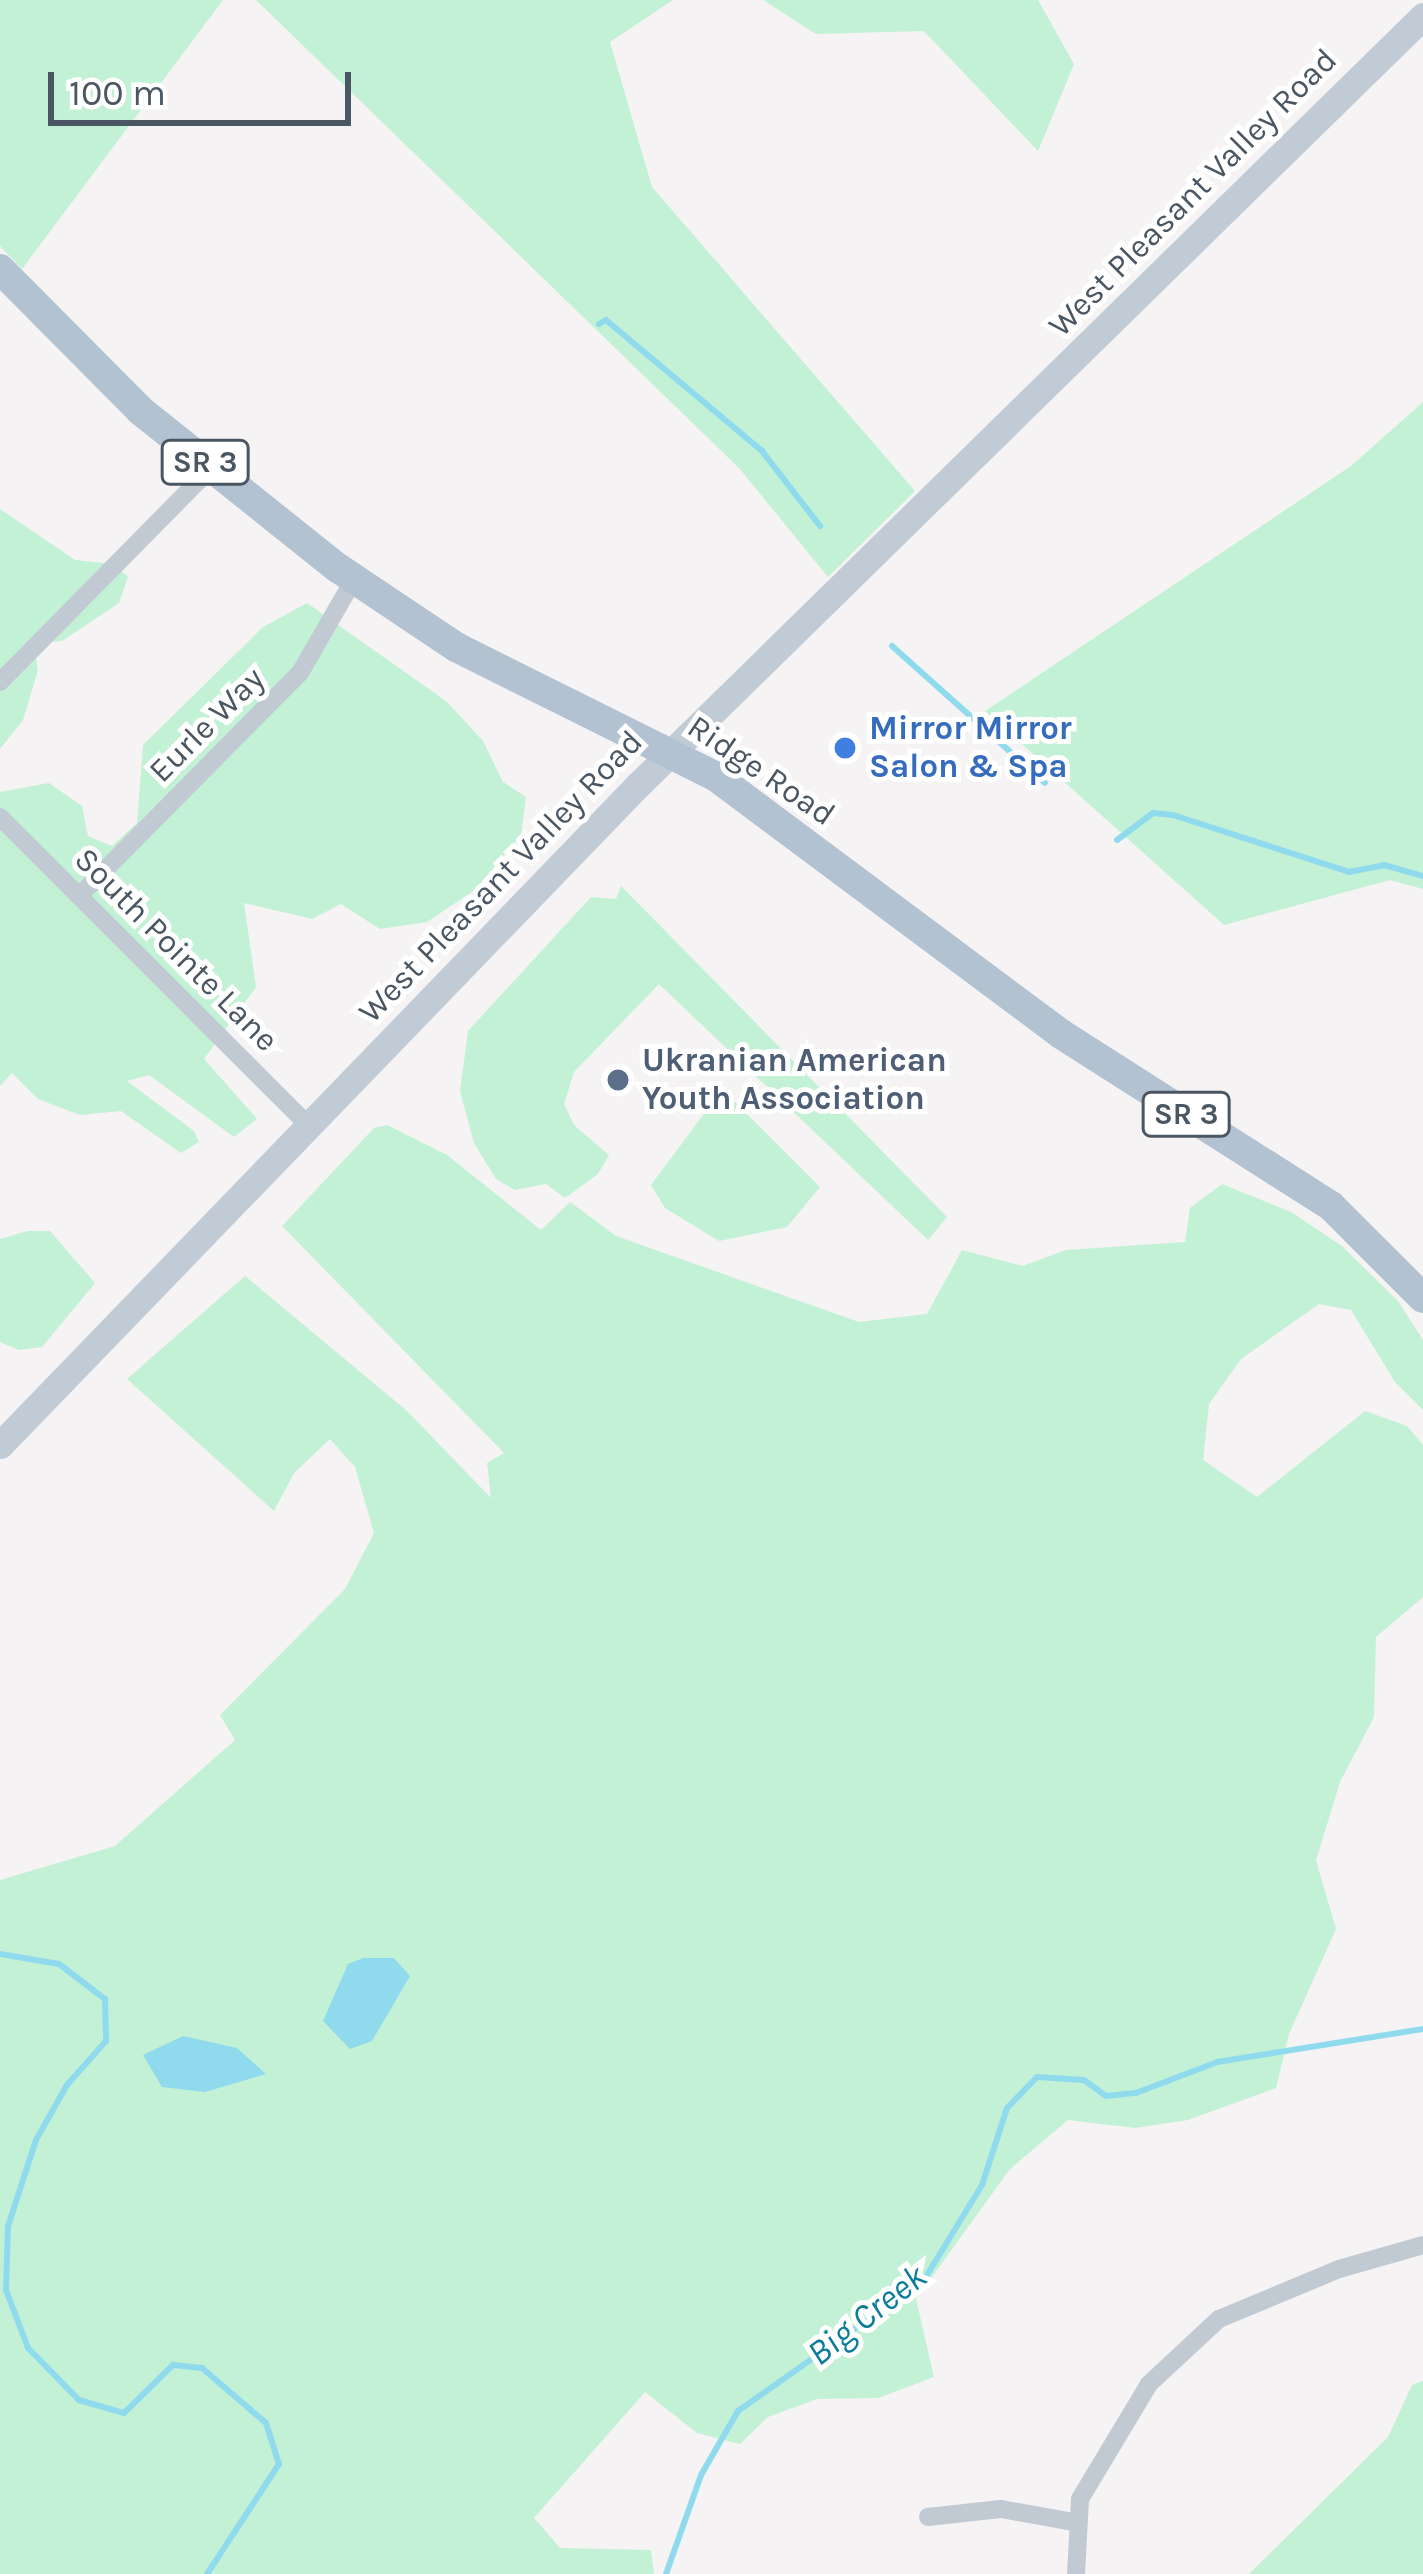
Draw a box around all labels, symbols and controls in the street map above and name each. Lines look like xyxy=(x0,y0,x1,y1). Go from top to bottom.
street label: West Pleasant Valley Road xyxy=(1041,41,1345,345)
scale bar xyxy=(54,48,357,122)
text: 100 m xyxy=(69,72,166,114)
road number: SR 3 xyxy=(160,438,250,486)
street label: Eurle Way xyxy=(141,659,273,791)
street label: Ridge Road xyxy=(680,707,842,835)
place label: Mirror Mirror Salon & Spa xyxy=(869,709,1072,787)
street label: West Pleasant Valley Road xyxy=(351,722,651,1032)
marker: Mirror Mirror Salon & Spa xyxy=(832,735,858,761)
street label: South Pointe Lane xyxy=(66,840,286,1060)
place label: Ukranian American Youth Association xyxy=(642,1041,947,1119)
marker: Ukranian American Youth Association xyxy=(605,1067,631,1093)
road number: SR 3 xyxy=(1141,1090,1231,1138)
water label: Big Creek xyxy=(799,2255,935,2375)

